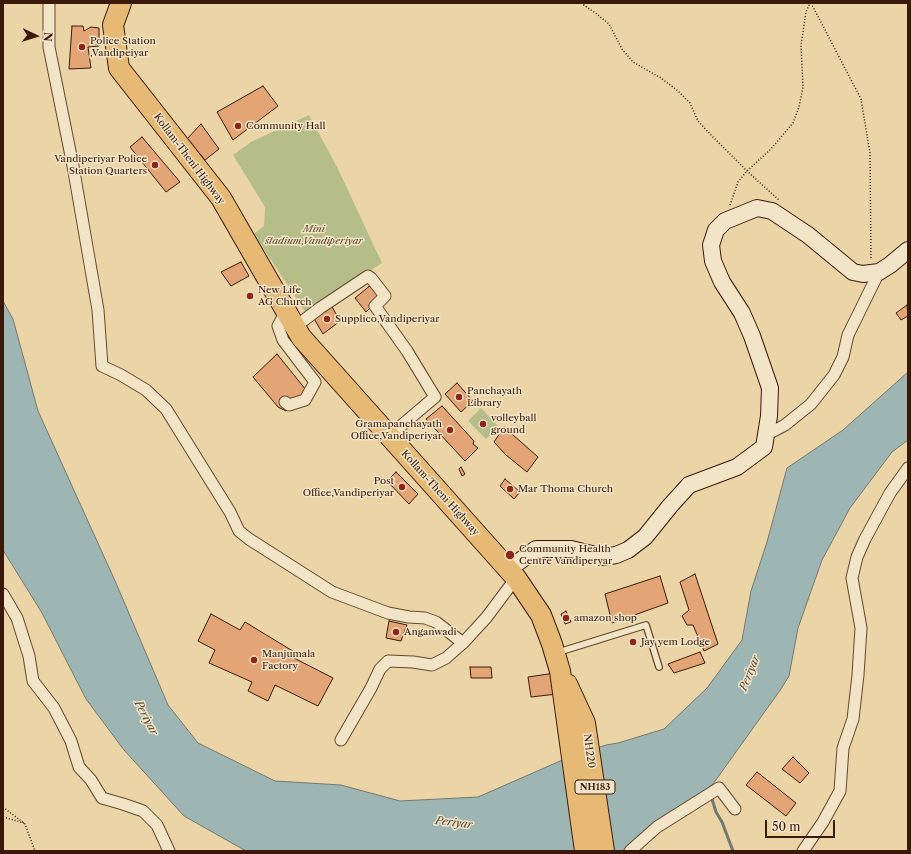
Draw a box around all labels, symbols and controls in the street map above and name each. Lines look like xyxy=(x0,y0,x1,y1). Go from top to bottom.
north arrow xyxy=(16,16,56,56)
text: N xyxy=(41,32,55,42)
place label: Police Station ,Vandipeiyar xyxy=(90,35,156,58)
marker: Police Station ,Vandipeiyar xyxy=(77,42,87,52)
street label: Kollam-Theni Highway xyxy=(151,111,227,207)
place label: Community Hall xyxy=(246,120,325,132)
marker: Community Hall xyxy=(233,121,243,131)
place label: Vandiperiyar Police Station Quarters xyxy=(54,153,147,176)
marker: Vandiperiyar Police Station Quarters xyxy=(150,160,160,170)
park label: Mini stadium,Vandiperiyar xyxy=(265,223,363,246)
place label: New Life AG Church xyxy=(258,284,312,308)
marker: New Life AG Church xyxy=(245,291,255,301)
place label: Supplico,Vandiperiyar xyxy=(335,313,439,325)
marker: Supplico,Vandiperiyar xyxy=(322,314,332,324)
place label: Panchayath Library xyxy=(467,385,522,408)
marker: Panchayath Library xyxy=(454,392,464,402)
place label: volleyball ground xyxy=(491,412,536,436)
place label: Gramapanchayath Office,Vandiperiyar xyxy=(351,418,442,442)
marker: volleyball ground xyxy=(478,419,488,429)
marker: Gramapanchayath Office,Vandiperiyar xyxy=(445,425,455,435)
street label: Kollam-Theni Highway xyxy=(399,448,481,538)
place label: Post Office,Vandiperiyar xyxy=(303,475,394,498)
marker: Post Office,Vandiperiyar xyxy=(397,482,407,492)
place label: Mar Thoma Church xyxy=(518,483,613,495)
marker: Mar Thoma Church xyxy=(505,484,515,494)
place label: Community Health Centre Vandiperyar xyxy=(519,543,612,566)
marker: Community Health Centre Vandiperyar xyxy=(504,549,516,561)
place label: amazon shop xyxy=(574,612,637,624)
marker: amazon shop xyxy=(561,613,571,623)
place label: Anganwadi xyxy=(404,626,457,638)
marker: Anganwadi xyxy=(391,627,401,637)
place label: Jay yem Lodge xyxy=(641,636,710,648)
marker: Jay yem Lodge xyxy=(628,637,638,647)
place label: Manjumala Factory xyxy=(262,648,315,672)
water label: Periyar xyxy=(737,653,763,693)
marker: Manjumala Factory xyxy=(249,655,259,665)
water label: Periyar xyxy=(131,698,161,738)
street label: NH220 xyxy=(581,733,597,769)
road number: NH183 xyxy=(575,780,615,794)
scale bar xyxy=(767,812,837,838)
water label: Periyar xyxy=(435,814,473,832)
text: 50 m xyxy=(772,819,801,834)

